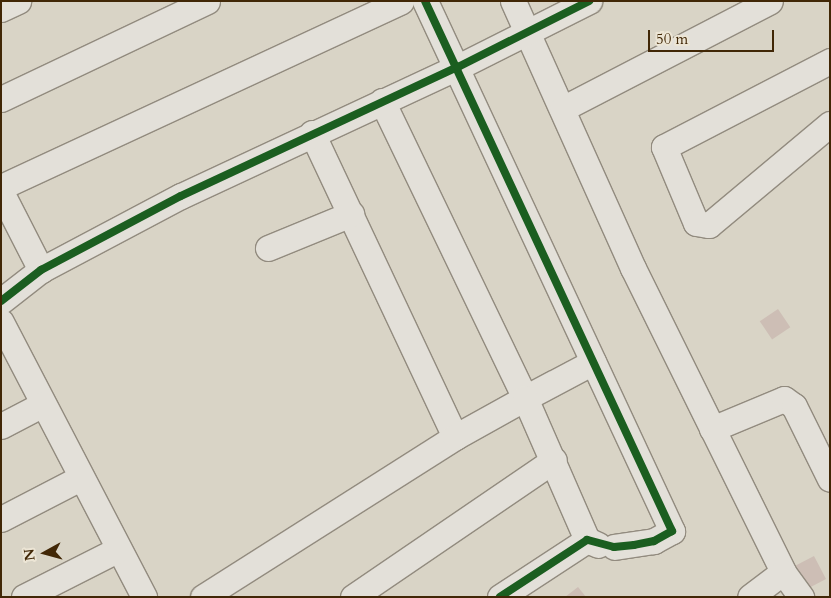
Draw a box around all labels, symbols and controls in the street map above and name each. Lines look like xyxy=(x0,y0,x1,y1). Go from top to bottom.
scale bar xyxy=(651,20,777,52)
text: 50 m xyxy=(656,29,688,49)
north arrow xyxy=(20,528,70,578)
text: N xyxy=(19,548,40,562)

